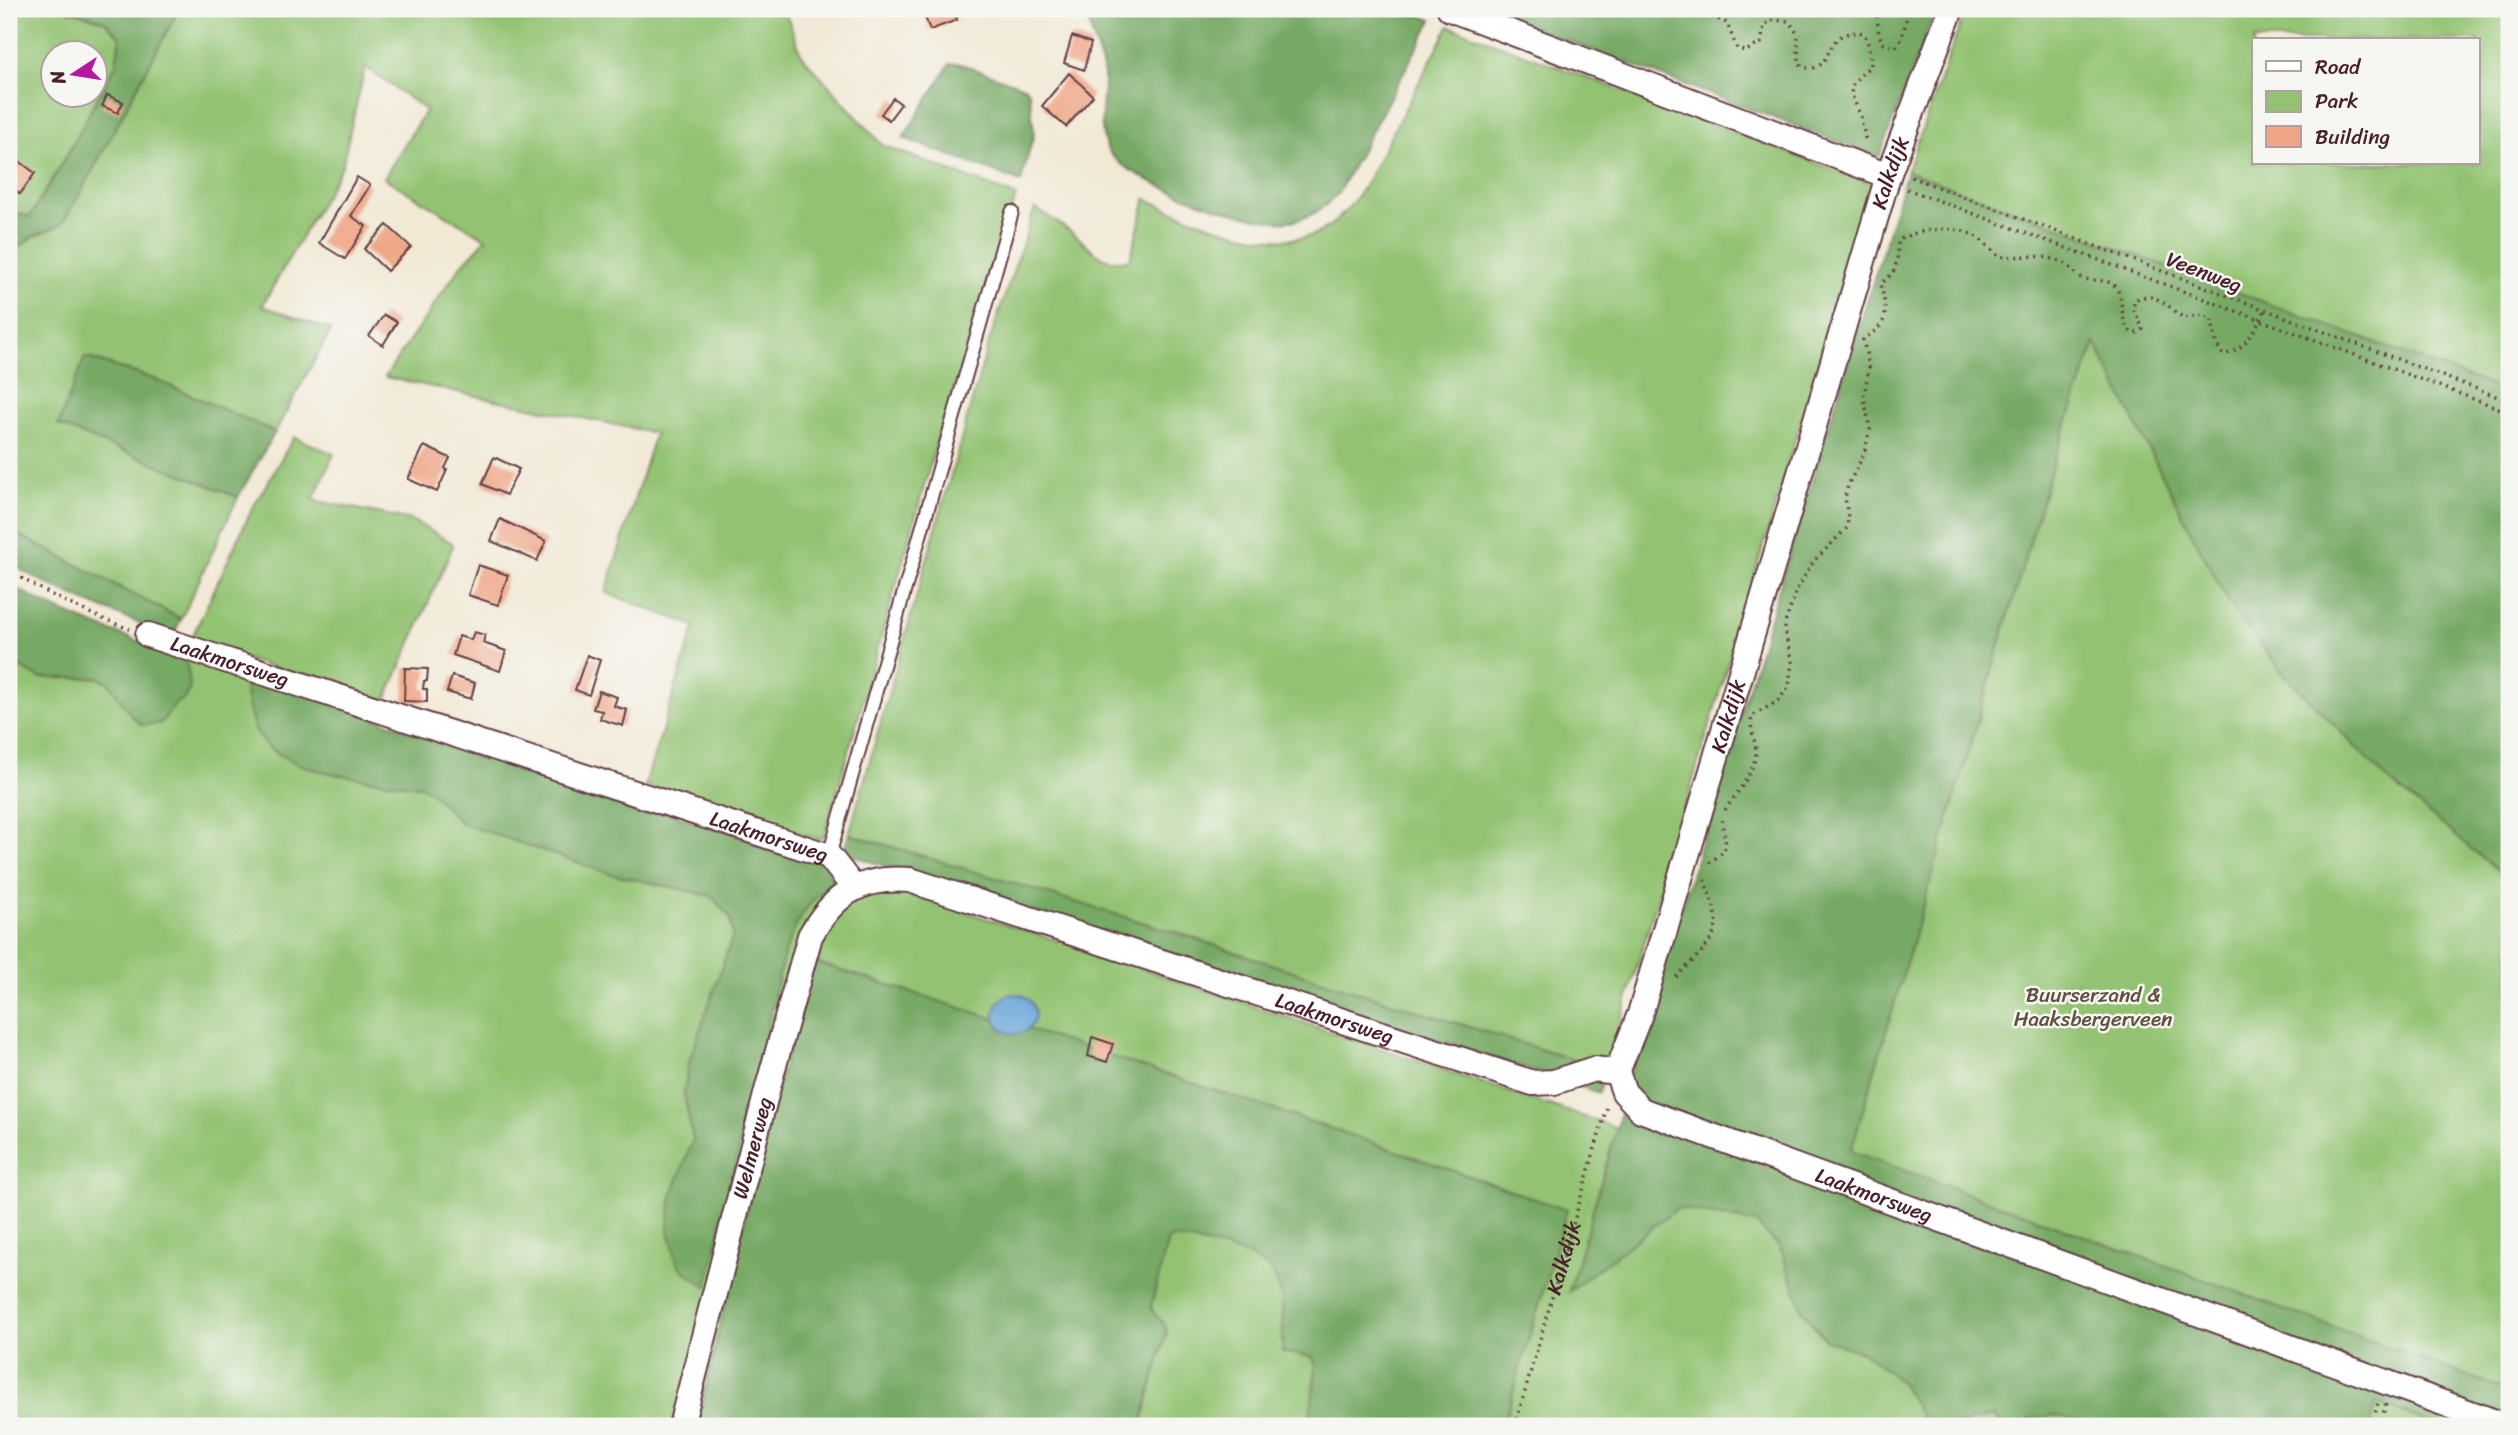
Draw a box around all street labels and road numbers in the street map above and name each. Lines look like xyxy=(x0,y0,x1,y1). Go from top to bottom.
street label: Kalkdijk xyxy=(1860,131,1920,214)
street label: Veenweg xyxy=(2160,240,2248,304)
street label: Laakmorsweg xyxy=(166,625,294,699)
street label: Kalkdijk xyxy=(1699,675,1757,758)
street label: Laakmorsweg xyxy=(705,800,833,874)
street label: Laakmorsweg xyxy=(1270,981,1399,1055)
street label: Welmerweg xyxy=(721,1093,784,1203)
street label: Laakmorsweg xyxy=(1810,1156,1938,1234)
street label: Kalkdijk xyxy=(1535,1216,1592,1299)

